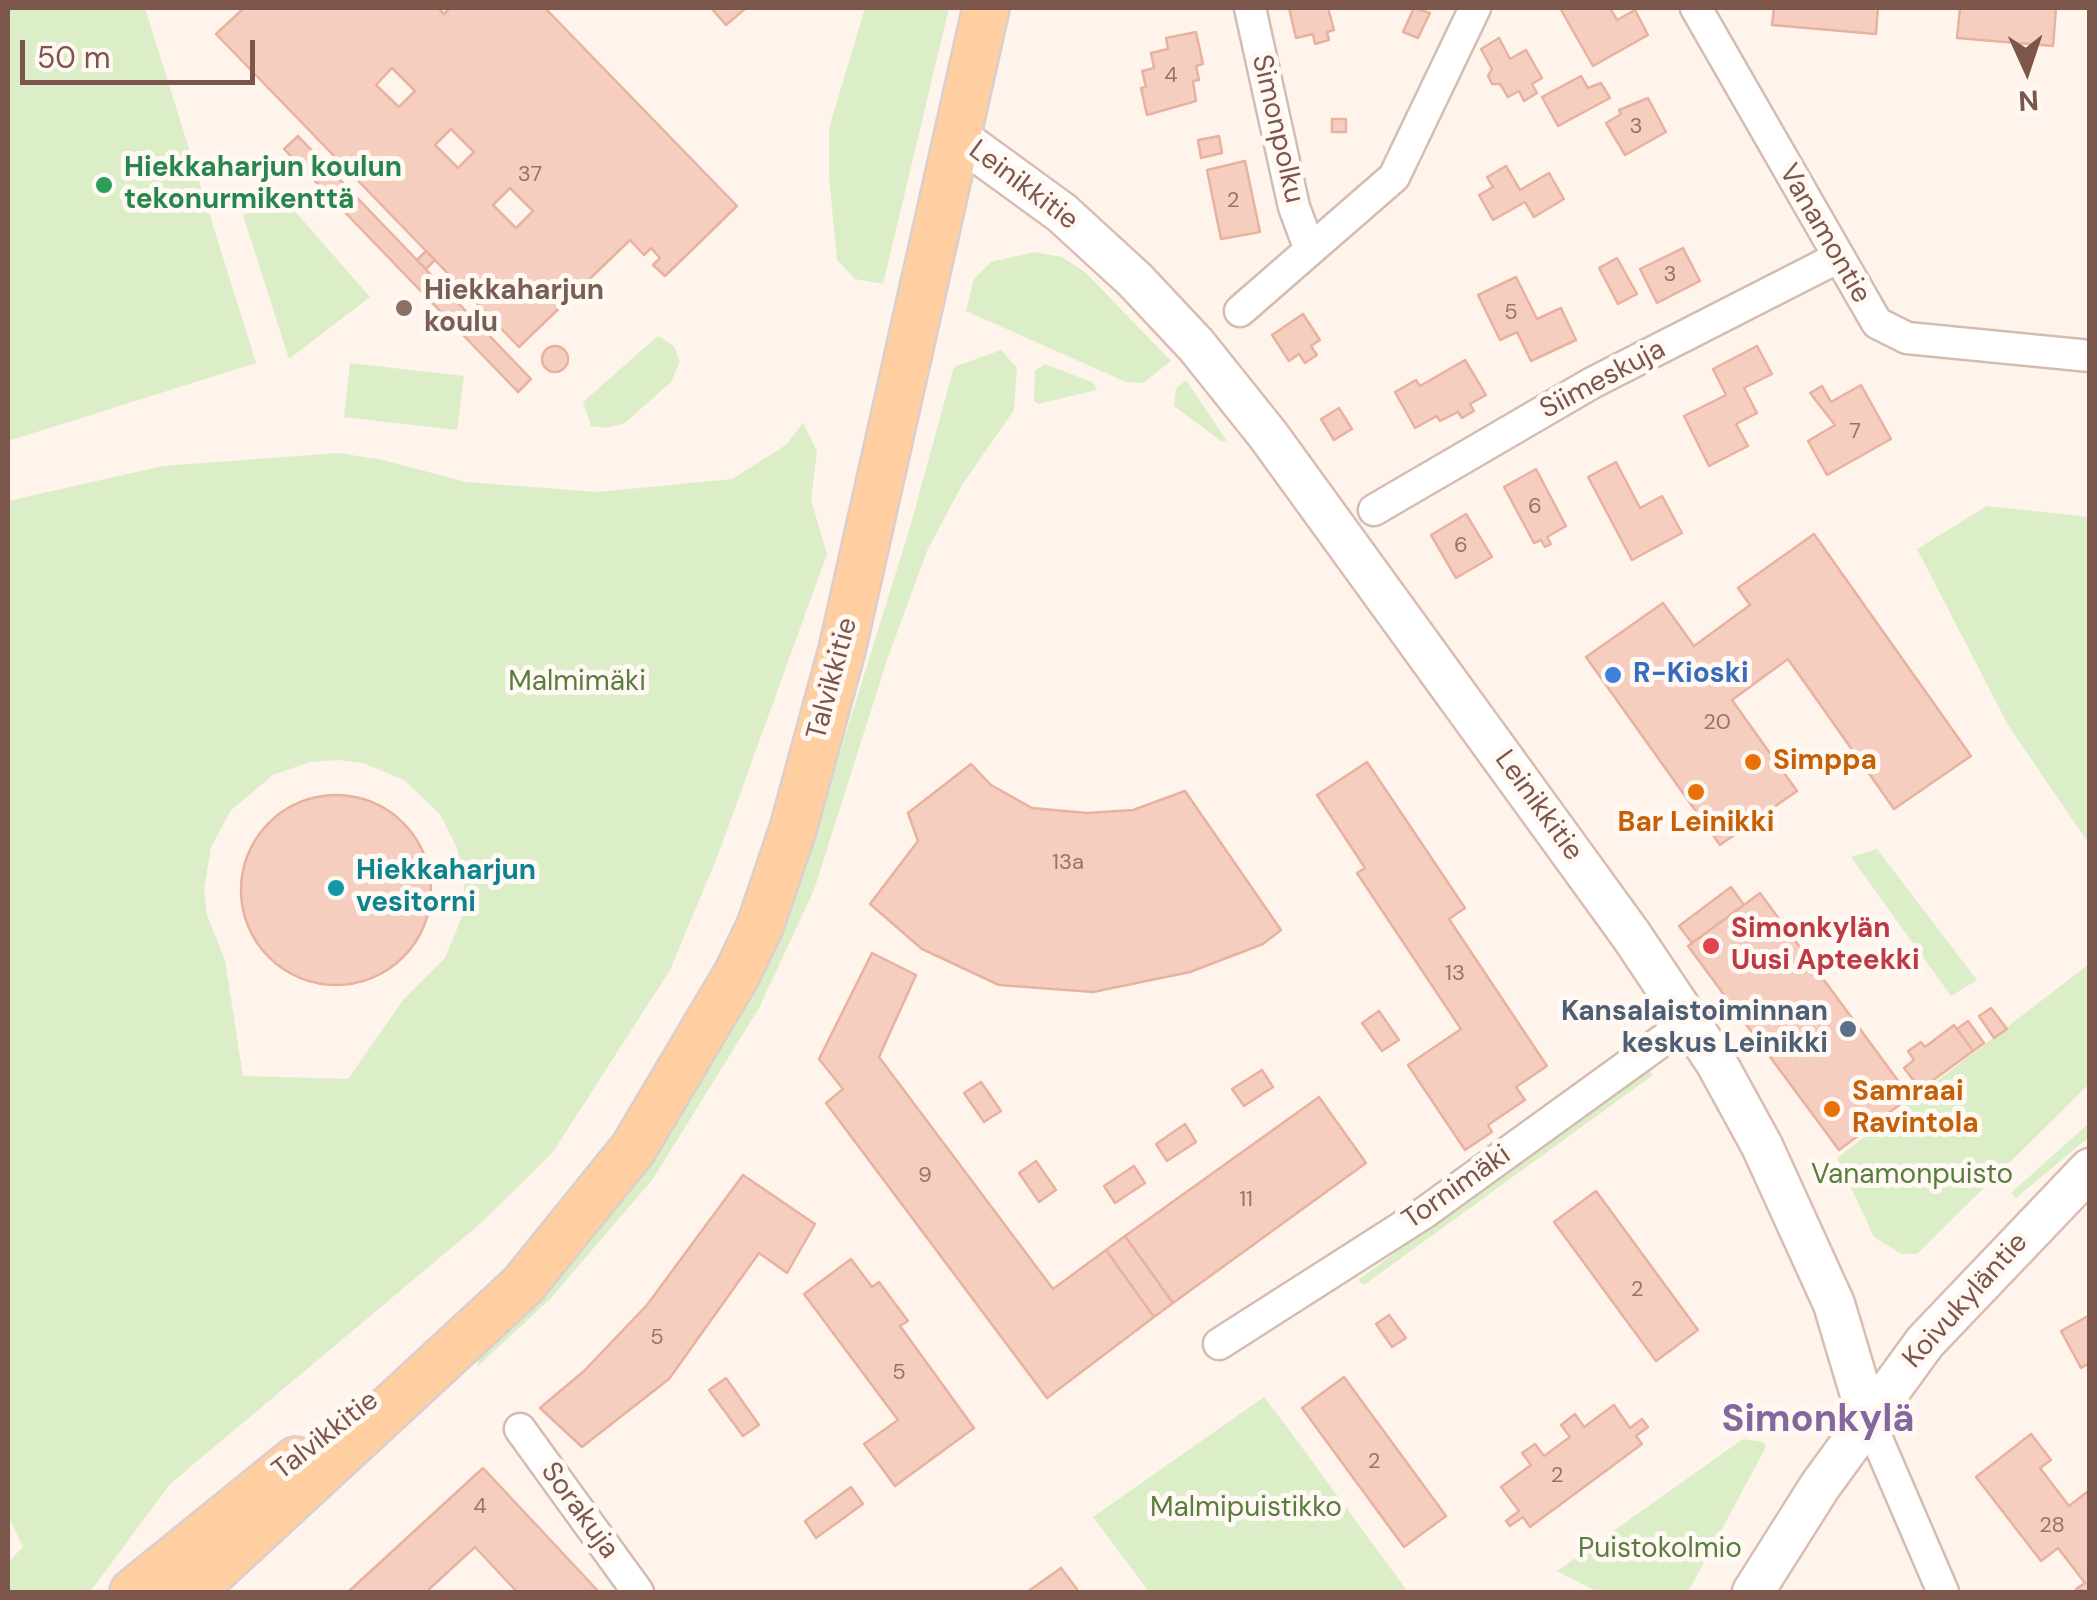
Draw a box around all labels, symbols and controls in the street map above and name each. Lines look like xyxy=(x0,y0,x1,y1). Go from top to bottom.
scale bar xyxy=(25,20,260,82)
north arrow xyxy=(1977,20,2077,120)
text: 50 m xyxy=(37,38,111,77)
street label: Simonpolku xyxy=(1244,52,1310,206)
house number: 4 xyxy=(1164,63,1178,89)
text: N xyxy=(2017,81,2040,119)
house number: 3 xyxy=(1629,114,1643,140)
street label: Leinikkitie xyxy=(962,134,1084,238)
place label: Hiekkaharjun koulun tekonurmikenttä xyxy=(124,152,402,218)
street label: Vanamontie xyxy=(1771,159,1877,309)
house number: 37 xyxy=(518,162,542,188)
marker: Hiekkaharjun koulun tekonurmikenttä xyxy=(93,174,115,196)
house number: 2 xyxy=(1227,188,1239,214)
house number: 3 xyxy=(1663,262,1677,288)
place label: Hiekkaharjun koulu xyxy=(424,275,604,341)
marker: Hiekkaharjun koulu xyxy=(393,297,415,319)
house number: 5 xyxy=(1504,300,1518,326)
street label: Siimeskuja xyxy=(1535,333,1671,427)
house number: 7 xyxy=(1849,419,1861,445)
house number: 6 xyxy=(1528,494,1542,520)
house number: 6 xyxy=(1454,533,1468,559)
street label: Talvikkitie xyxy=(801,614,865,744)
place label: R-Kioski xyxy=(1633,658,1749,692)
marker: R-Kioski xyxy=(1602,664,1624,686)
park label: Malmimäki xyxy=(508,666,646,700)
house number: 20 xyxy=(1703,710,1731,736)
street label: Leinikkitie xyxy=(1487,744,1589,868)
place label: Simppa xyxy=(1773,745,1877,779)
marker: Simppa xyxy=(1742,751,1764,773)
marker: Bar Leinikki xyxy=(1685,781,1707,803)
place label: Bar Leinikki xyxy=(1618,807,1774,841)
house number: 13a xyxy=(1052,850,1084,876)
place label: Hiekkaharjun vesitorni xyxy=(356,855,536,921)
marker: Hiekkaharjun vesitorni xyxy=(325,877,347,899)
place label: Simonkylän Uusi Apteekki xyxy=(1731,913,1920,979)
marker: Simonkylän Uusi Apteekki xyxy=(1700,935,1722,957)
house number: 13 xyxy=(1445,961,1465,987)
place label: Kansalaistoiminnan keskus Leinikki xyxy=(1561,996,1828,1062)
marker: Kansalaistoiminnan keskus Leinikki xyxy=(1837,1018,1859,1040)
place label: Samraai Ravintola xyxy=(1852,1076,1979,1142)
marker: Samraai Ravintola xyxy=(1821,1098,1843,1120)
street label: Tornimäki xyxy=(1397,1139,1517,1237)
park label: Vanamonpuisto xyxy=(1811,1159,2013,1193)
house number: 9 xyxy=(918,1163,932,1189)
house number: 11 xyxy=(1239,1187,1253,1213)
street label: Koivukyläntie xyxy=(1897,1226,2035,1376)
house number: 2 xyxy=(1631,1277,1643,1303)
house number: 5 xyxy=(650,1325,664,1351)
house number: 5 xyxy=(892,1360,906,1386)
street label: Talvikkitie xyxy=(266,1384,386,1488)
district label: Simonkylä xyxy=(1721,1398,1915,1444)
house number: 2 xyxy=(1368,1449,1380,1475)
street label: Sorakuja xyxy=(533,1456,625,1566)
house number: 2 xyxy=(1551,1463,1563,1489)
park label: Malmipuistikko xyxy=(1150,1492,1342,1526)
house number: 4 xyxy=(473,1494,487,1520)
house number: 28 xyxy=(2039,1513,2065,1539)
park label: Puistokolmio xyxy=(1578,1533,1742,1567)

